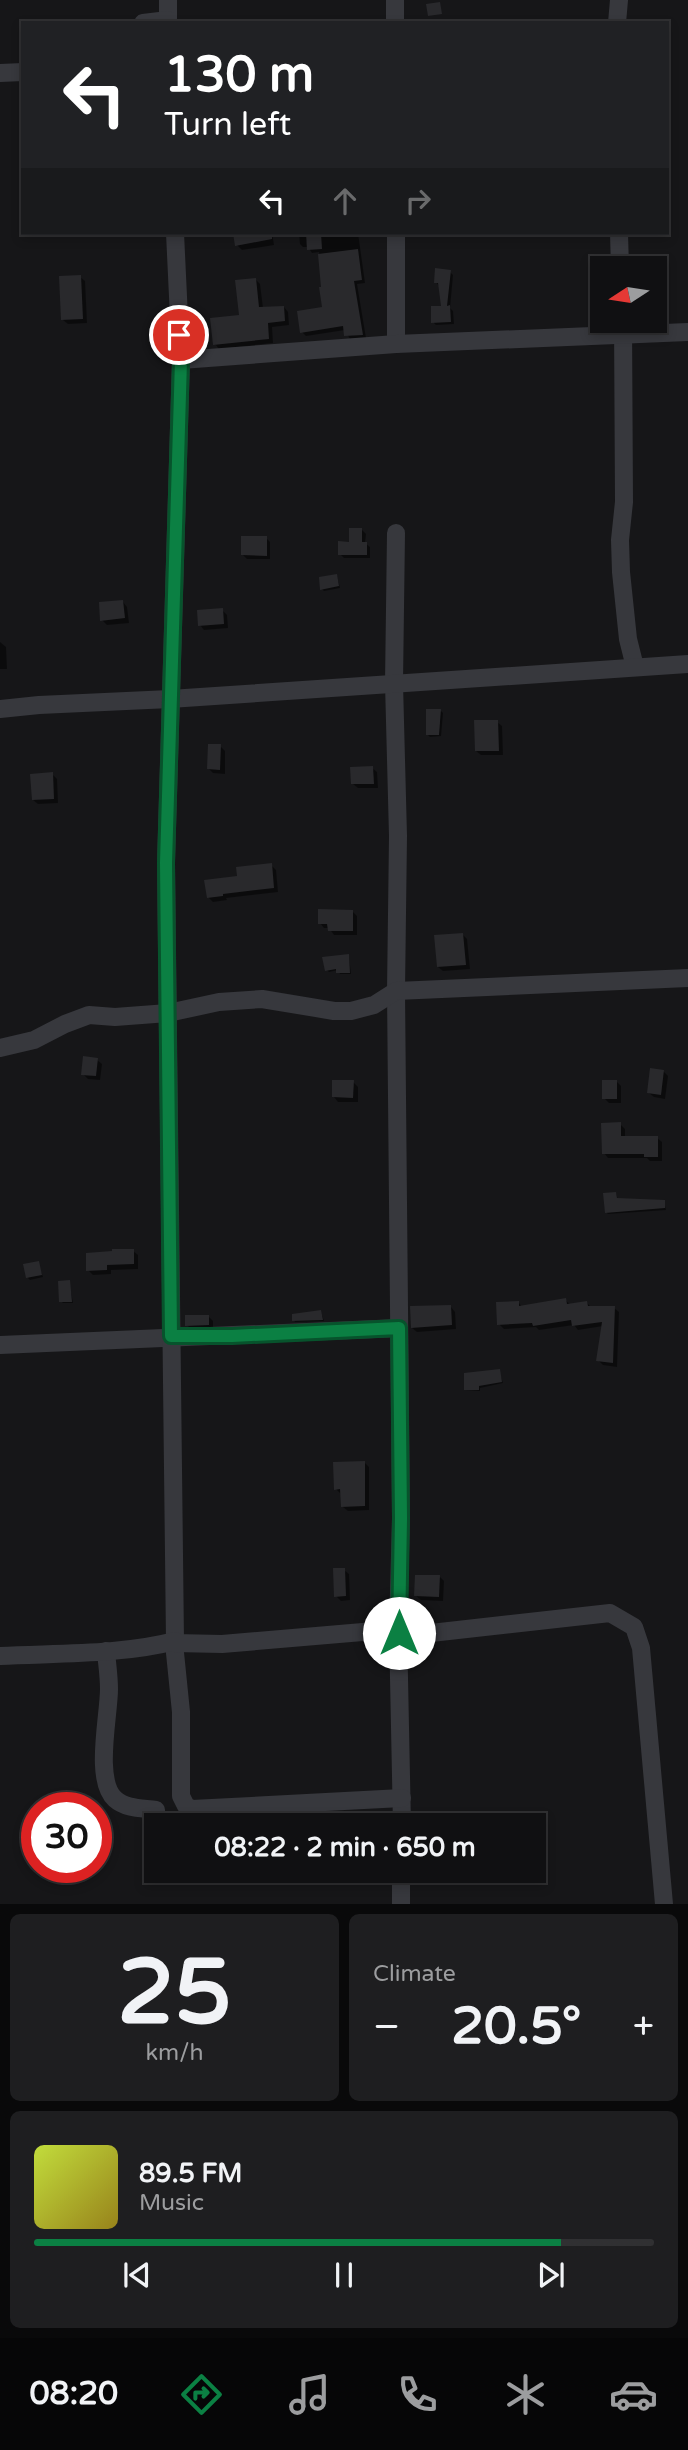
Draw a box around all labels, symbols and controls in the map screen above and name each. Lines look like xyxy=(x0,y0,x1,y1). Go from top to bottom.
text: 130 m xyxy=(164,46,314,105)
icon: left xyxy=(49,49,140,140)
text: Turn left xyxy=(164,106,291,144)
icon: left xyxy=(253,182,291,220)
icon: ahead xyxy=(326,182,364,220)
icon: right xyxy=(399,182,437,220)
north arrow xyxy=(590,256,667,332)
map controls xyxy=(590,256,667,333)
pin xyxy=(149,305,209,365)
icon: arrive xyxy=(160,316,198,354)
position arrow xyxy=(362,1596,436,1670)
speed limit sign: 30 xyxy=(21,1792,112,1883)
text: 08:22 · 2 min · 650 m xyxy=(214,1832,476,1863)
text: 25 xyxy=(117,1938,232,2048)
text: Climate xyxy=(373,1960,456,1988)
text: 20.5° xyxy=(451,1995,581,2058)
text: − xyxy=(373,2004,400,2050)
text: + xyxy=(633,2004,654,2050)
text: km/h xyxy=(146,2039,203,2067)
text: 89.5 FM xyxy=(139,2158,242,2189)
text: Music xyxy=(139,2189,204,2217)
icon: previous xyxy=(118,2256,156,2294)
icon: pause xyxy=(325,2256,363,2294)
icon: next xyxy=(532,2256,570,2294)
icon: directions xyxy=(177,2370,226,2419)
icon: music xyxy=(285,2370,334,2419)
icon: phone xyxy=(393,2370,442,2419)
icon: climate xyxy=(501,2370,550,2419)
icon: car xyxy=(609,2370,658,2419)
text: 08:20 xyxy=(30,2375,118,2413)

